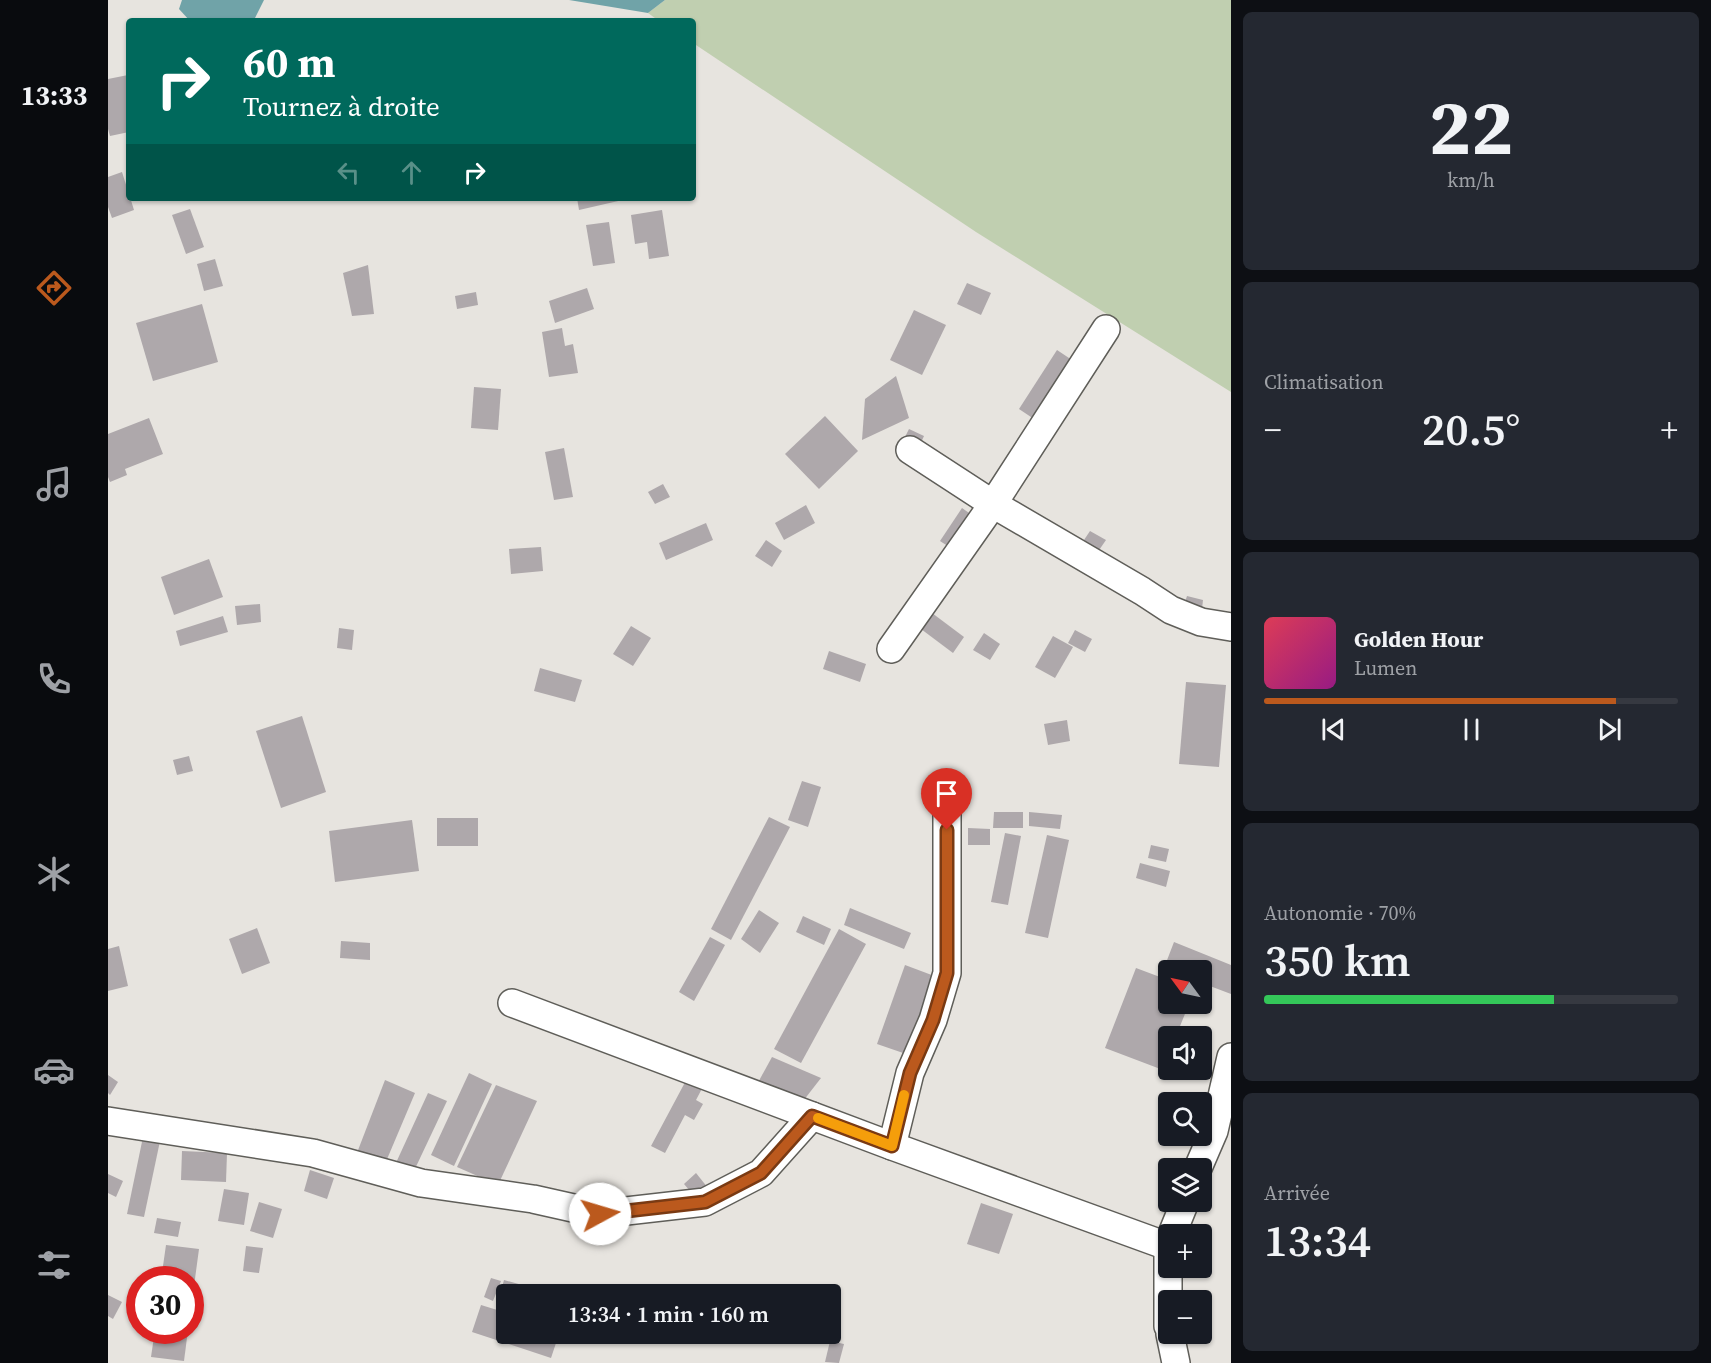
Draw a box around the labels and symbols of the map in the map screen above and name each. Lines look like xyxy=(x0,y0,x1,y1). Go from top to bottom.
pin xyxy=(921,768,972,830)
north arrow xyxy=(1158,960,1212,1014)
position arrow xyxy=(568,1182,632,1246)
speed limit sign: 30 xyxy=(126,1266,204,1344)

